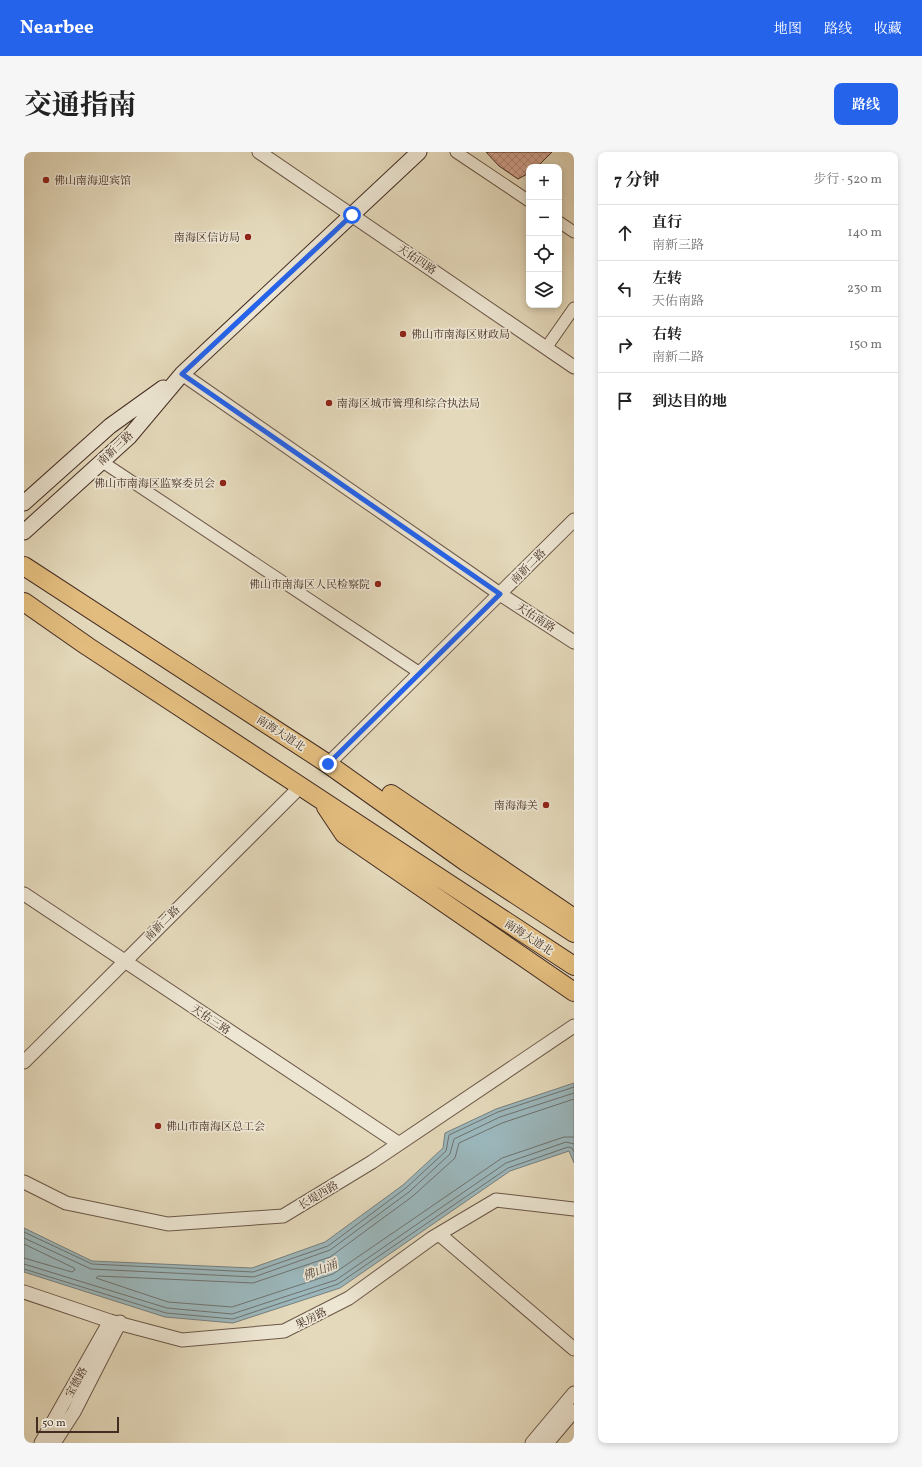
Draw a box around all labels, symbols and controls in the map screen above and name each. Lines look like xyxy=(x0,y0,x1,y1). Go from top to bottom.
text: Nearbee xyxy=(20,15,94,41)
text: 地图 xyxy=(774,20,802,39)
text: 路线 xyxy=(824,20,852,39)
text: 收藏 xyxy=(874,20,902,39)
button: 路线 xyxy=(834,83,898,125)
text: 交通指南 xyxy=(24,87,136,126)
map controls xyxy=(526,164,562,308)
button: + xyxy=(526,164,562,200)
text: 7 分钟 xyxy=(614,169,660,192)
text: 步行 · 520 m xyxy=(813,171,882,189)
place label: 佛山南海迎宾馆 xyxy=(54,174,131,189)
marker: 佛山南海迎宾馆 xyxy=(41,175,51,185)
button: − xyxy=(526,200,562,236)
route start xyxy=(343,206,361,224)
text: 直行 xyxy=(652,213,682,234)
icon: ahead xyxy=(614,222,636,244)
text: 140 m xyxy=(848,224,882,242)
place label: 南海区信访局 xyxy=(174,231,240,246)
marker: 南海区信访局 xyxy=(243,232,253,242)
button: locate xyxy=(526,236,562,272)
text: 南新三路 xyxy=(652,237,704,255)
street label: 天佑四路 xyxy=(394,242,439,279)
text: 左转 xyxy=(652,269,682,290)
button: layers xyxy=(526,272,562,308)
icon: left xyxy=(614,278,636,300)
text: 230 m xyxy=(847,280,882,298)
text: 天佑南路 xyxy=(652,293,704,311)
text: 右转 xyxy=(652,325,682,346)
place label: 佛山市南海区财政局 xyxy=(411,328,510,343)
marker: 佛山市南海区财政局 xyxy=(398,329,408,339)
icon: right xyxy=(614,334,636,356)
text: 150 m xyxy=(849,336,882,354)
text: 南新二路 xyxy=(652,349,704,367)
icon: arrive xyxy=(614,390,636,412)
text: 到达目的地 xyxy=(652,392,727,413)
place label: 南海区城市管理和综合执法局 xyxy=(337,397,480,412)
marker: 南海区城市管理和综合执法局 xyxy=(324,398,334,408)
street label: 南新三路 xyxy=(95,429,137,470)
place label: 佛山市南海区监察委员会 xyxy=(94,477,215,492)
marker: 佛山市南海区监察委员会 xyxy=(218,478,228,488)
street label: 南新二路 xyxy=(508,546,550,588)
place label: 佛山市南海区人民检察院 xyxy=(249,578,370,593)
marker: 佛山市南海区人民检察院 xyxy=(373,579,383,589)
street label: 天佑南路 xyxy=(513,600,558,637)
street label: 南海大道北 xyxy=(253,713,307,756)
route end xyxy=(319,755,337,773)
place label: 南海海关 xyxy=(494,799,538,814)
marker: 南海海关 xyxy=(541,800,551,810)
street label: 南新二路 xyxy=(142,903,184,945)
street label: 南海大道北 xyxy=(501,917,555,960)
street label: 天佑三路 xyxy=(188,1002,233,1039)
place label: 佛山市南海区总工会 xyxy=(166,1120,265,1135)
marker: 佛山市南海区总工会 xyxy=(153,1121,163,1131)
street label: 长堤西路 xyxy=(296,1179,341,1214)
water label: 佛山涌 xyxy=(301,1256,342,1285)
street label: 果房路 xyxy=(294,1305,330,1334)
street label: 宝德路 xyxy=(63,1365,92,1401)
scale bar xyxy=(36,1415,119,1434)
text: 50 m xyxy=(42,1416,66,1431)

